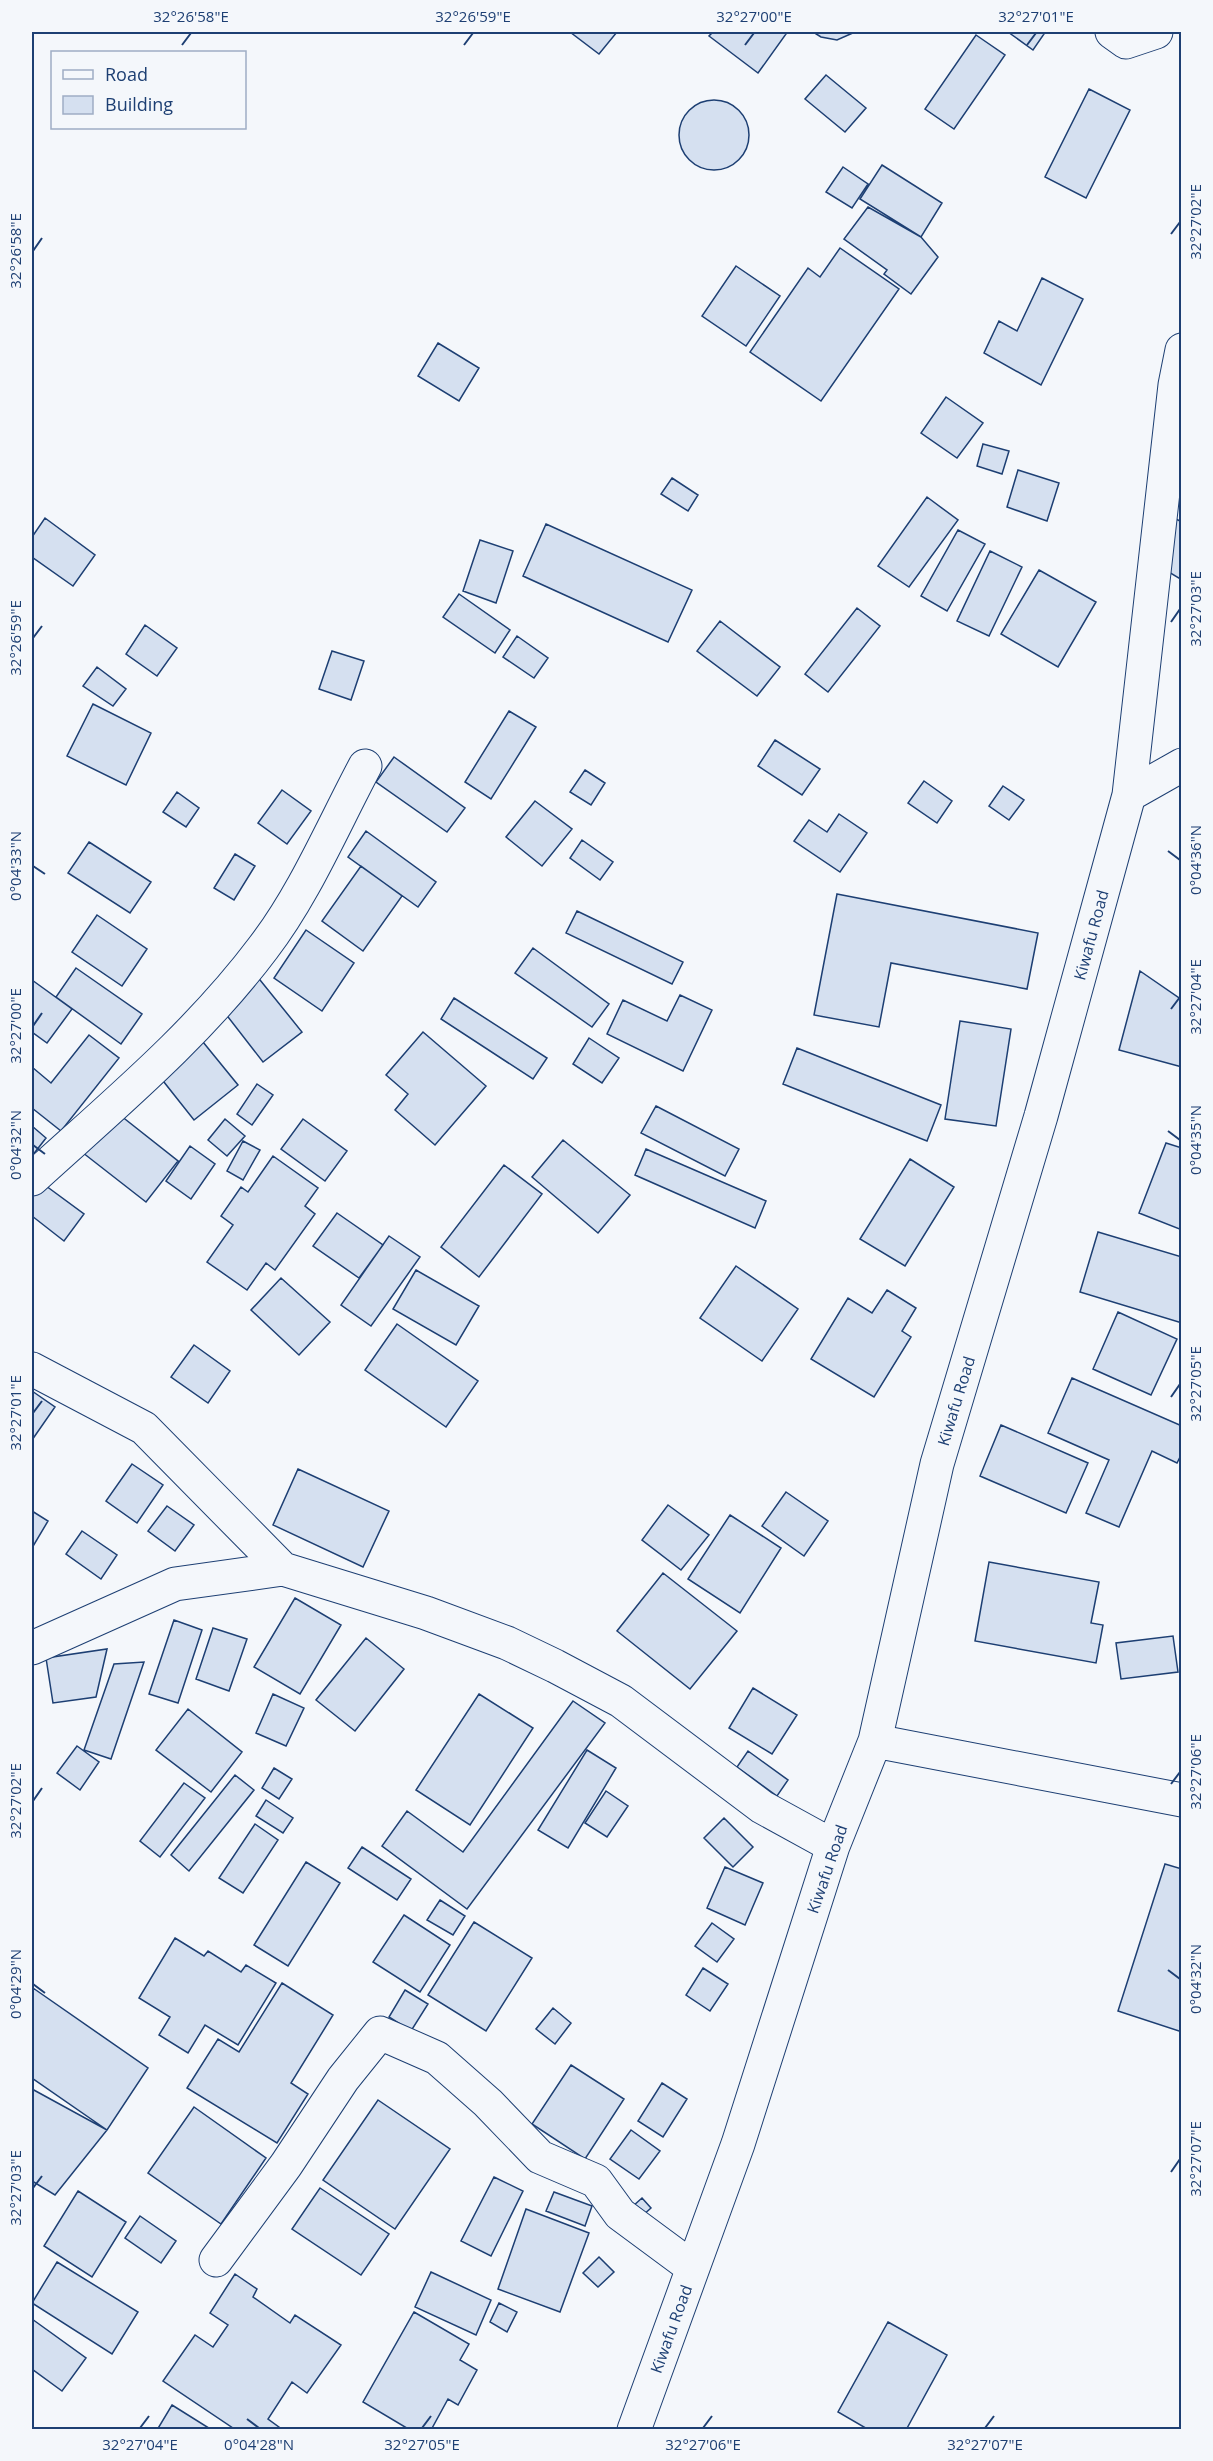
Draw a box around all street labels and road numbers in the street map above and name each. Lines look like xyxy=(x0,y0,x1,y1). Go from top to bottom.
street label: Kiwafu Road xyxy=(1068,887,1114,983)
street label: Kiwafu Road xyxy=(932,1353,980,1449)
street label: Kiwafu Road xyxy=(802,1822,852,1916)
street label: Kiwafu Road xyxy=(645,2282,697,2376)

